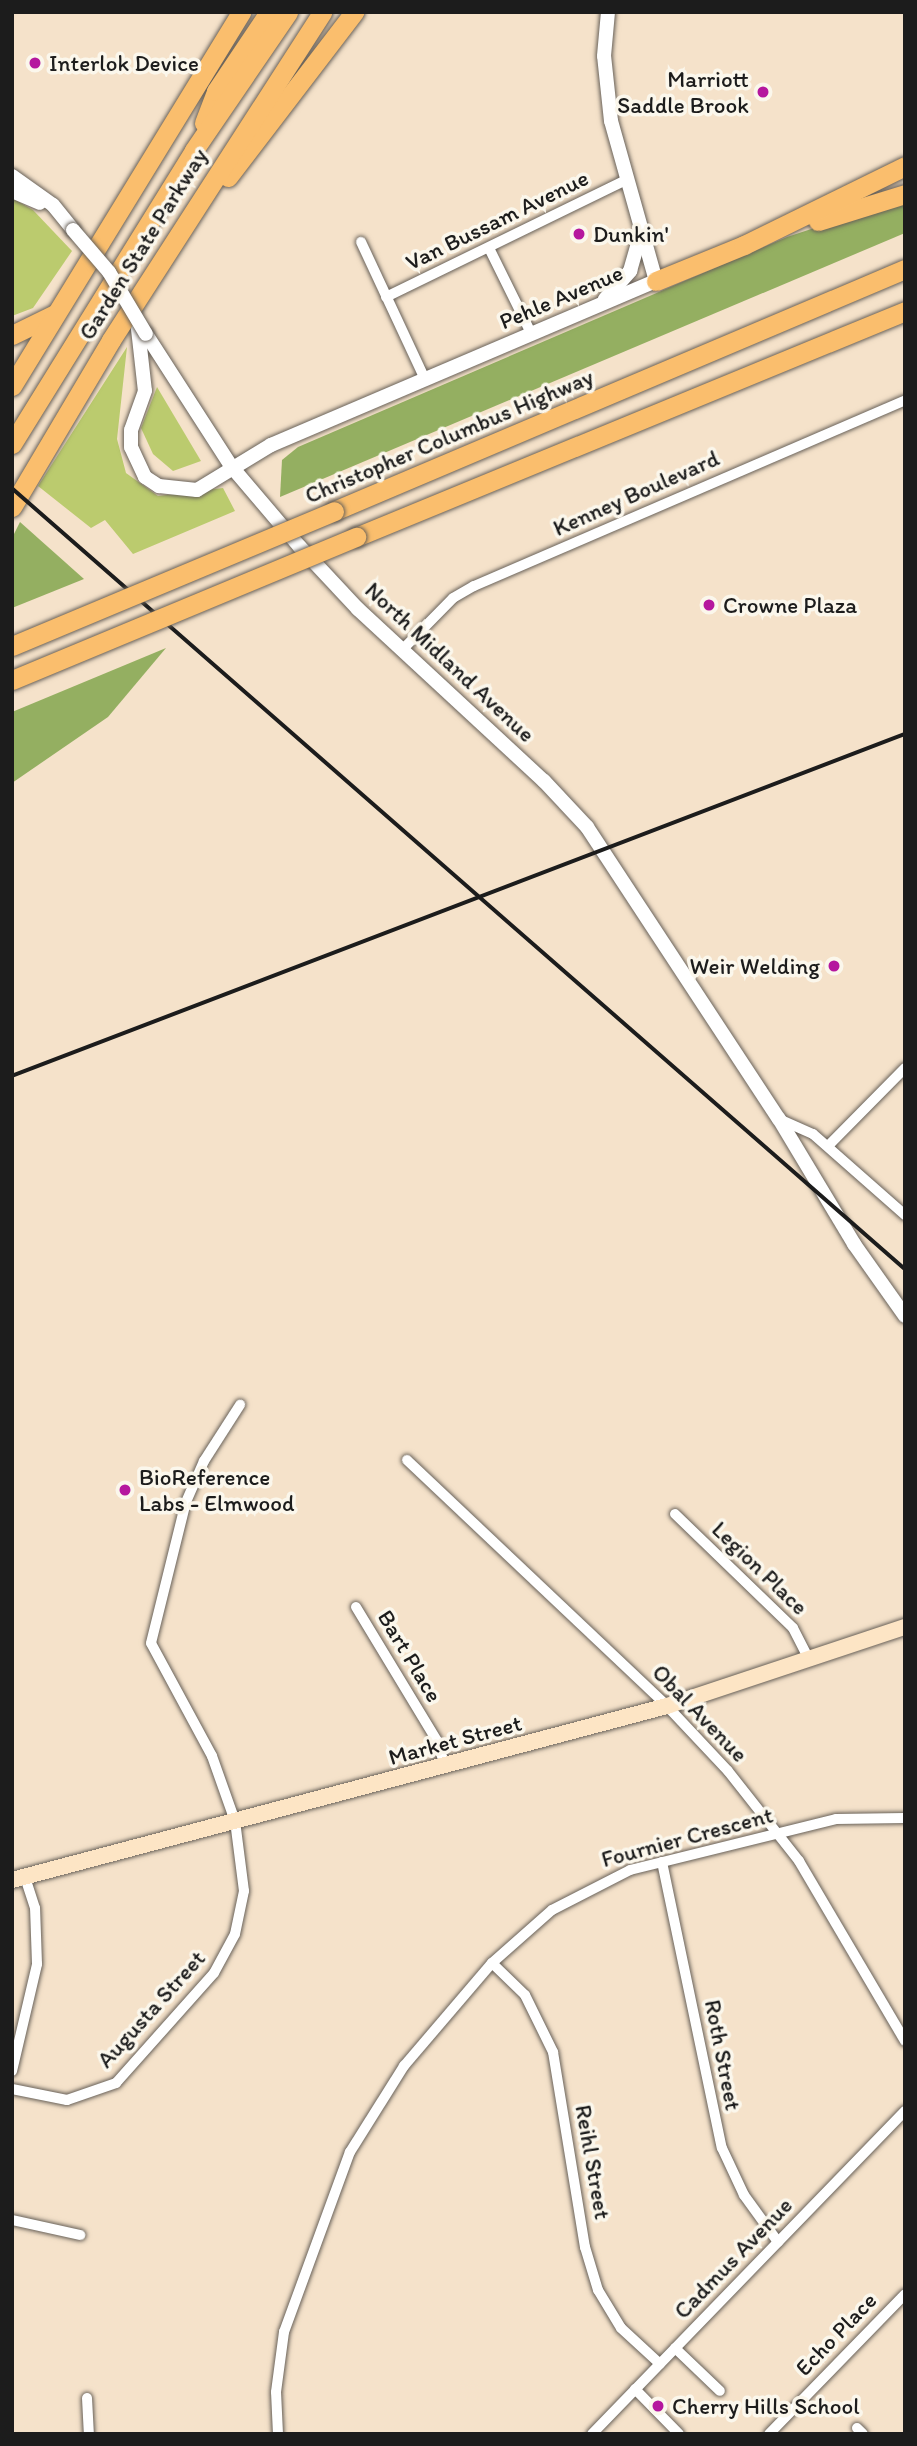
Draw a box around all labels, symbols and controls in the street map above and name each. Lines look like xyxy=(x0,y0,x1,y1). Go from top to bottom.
place label: Interlok Device xyxy=(49,49,199,77)
marker: Interlok Device xyxy=(27,55,43,71)
place label: Marriott Saddle Brook xyxy=(617,65,749,119)
marker: Marriott Saddle Brook xyxy=(755,84,771,100)
street label: Garden State Parkway xyxy=(73,144,213,344)
street label: Van Bussam Avenue xyxy=(402,164,592,276)
place label: Dunkin' xyxy=(593,220,669,248)
marker: Dunkin' xyxy=(571,226,587,242)
street label: Pehle Avenue xyxy=(496,259,626,335)
street label: Christopher Columbus Highway xyxy=(301,363,597,509)
street label: Kenney Boulevard xyxy=(549,444,723,542)
street label: North Midland Avenue xyxy=(360,577,540,747)
place label: Crowne Plaza xyxy=(723,591,857,619)
marker: Crowne Plaza xyxy=(701,597,717,613)
place label: Weir Welding xyxy=(691,952,820,980)
marker: Weir Welding xyxy=(826,958,842,974)
place label: BioReference Labs - Elmwood xyxy=(139,1463,294,1517)
marker: BioReference Labs - Elmwood xyxy=(117,1482,133,1498)
street label: Legion Place xyxy=(706,1516,814,1620)
street label: Bart Place xyxy=(372,1605,448,1707)
street label: Obal Avenue xyxy=(647,1659,753,1767)
street label: Market Street xyxy=(386,1709,524,1771)
street label: Fournier Crescent xyxy=(598,1801,776,1873)
street label: Augusta Street xyxy=(91,1945,211,2073)
street label: Roth Street xyxy=(699,1998,747,2112)
street label: Reihl Street xyxy=(569,2103,617,2221)
street label: Cadmus Avenue xyxy=(668,2192,798,2324)
street label: Echo Place xyxy=(790,2287,882,2381)
place label: Cherry Hills School xyxy=(672,2392,860,2420)
marker: Cherry Hills School xyxy=(650,2398,666,2414)

